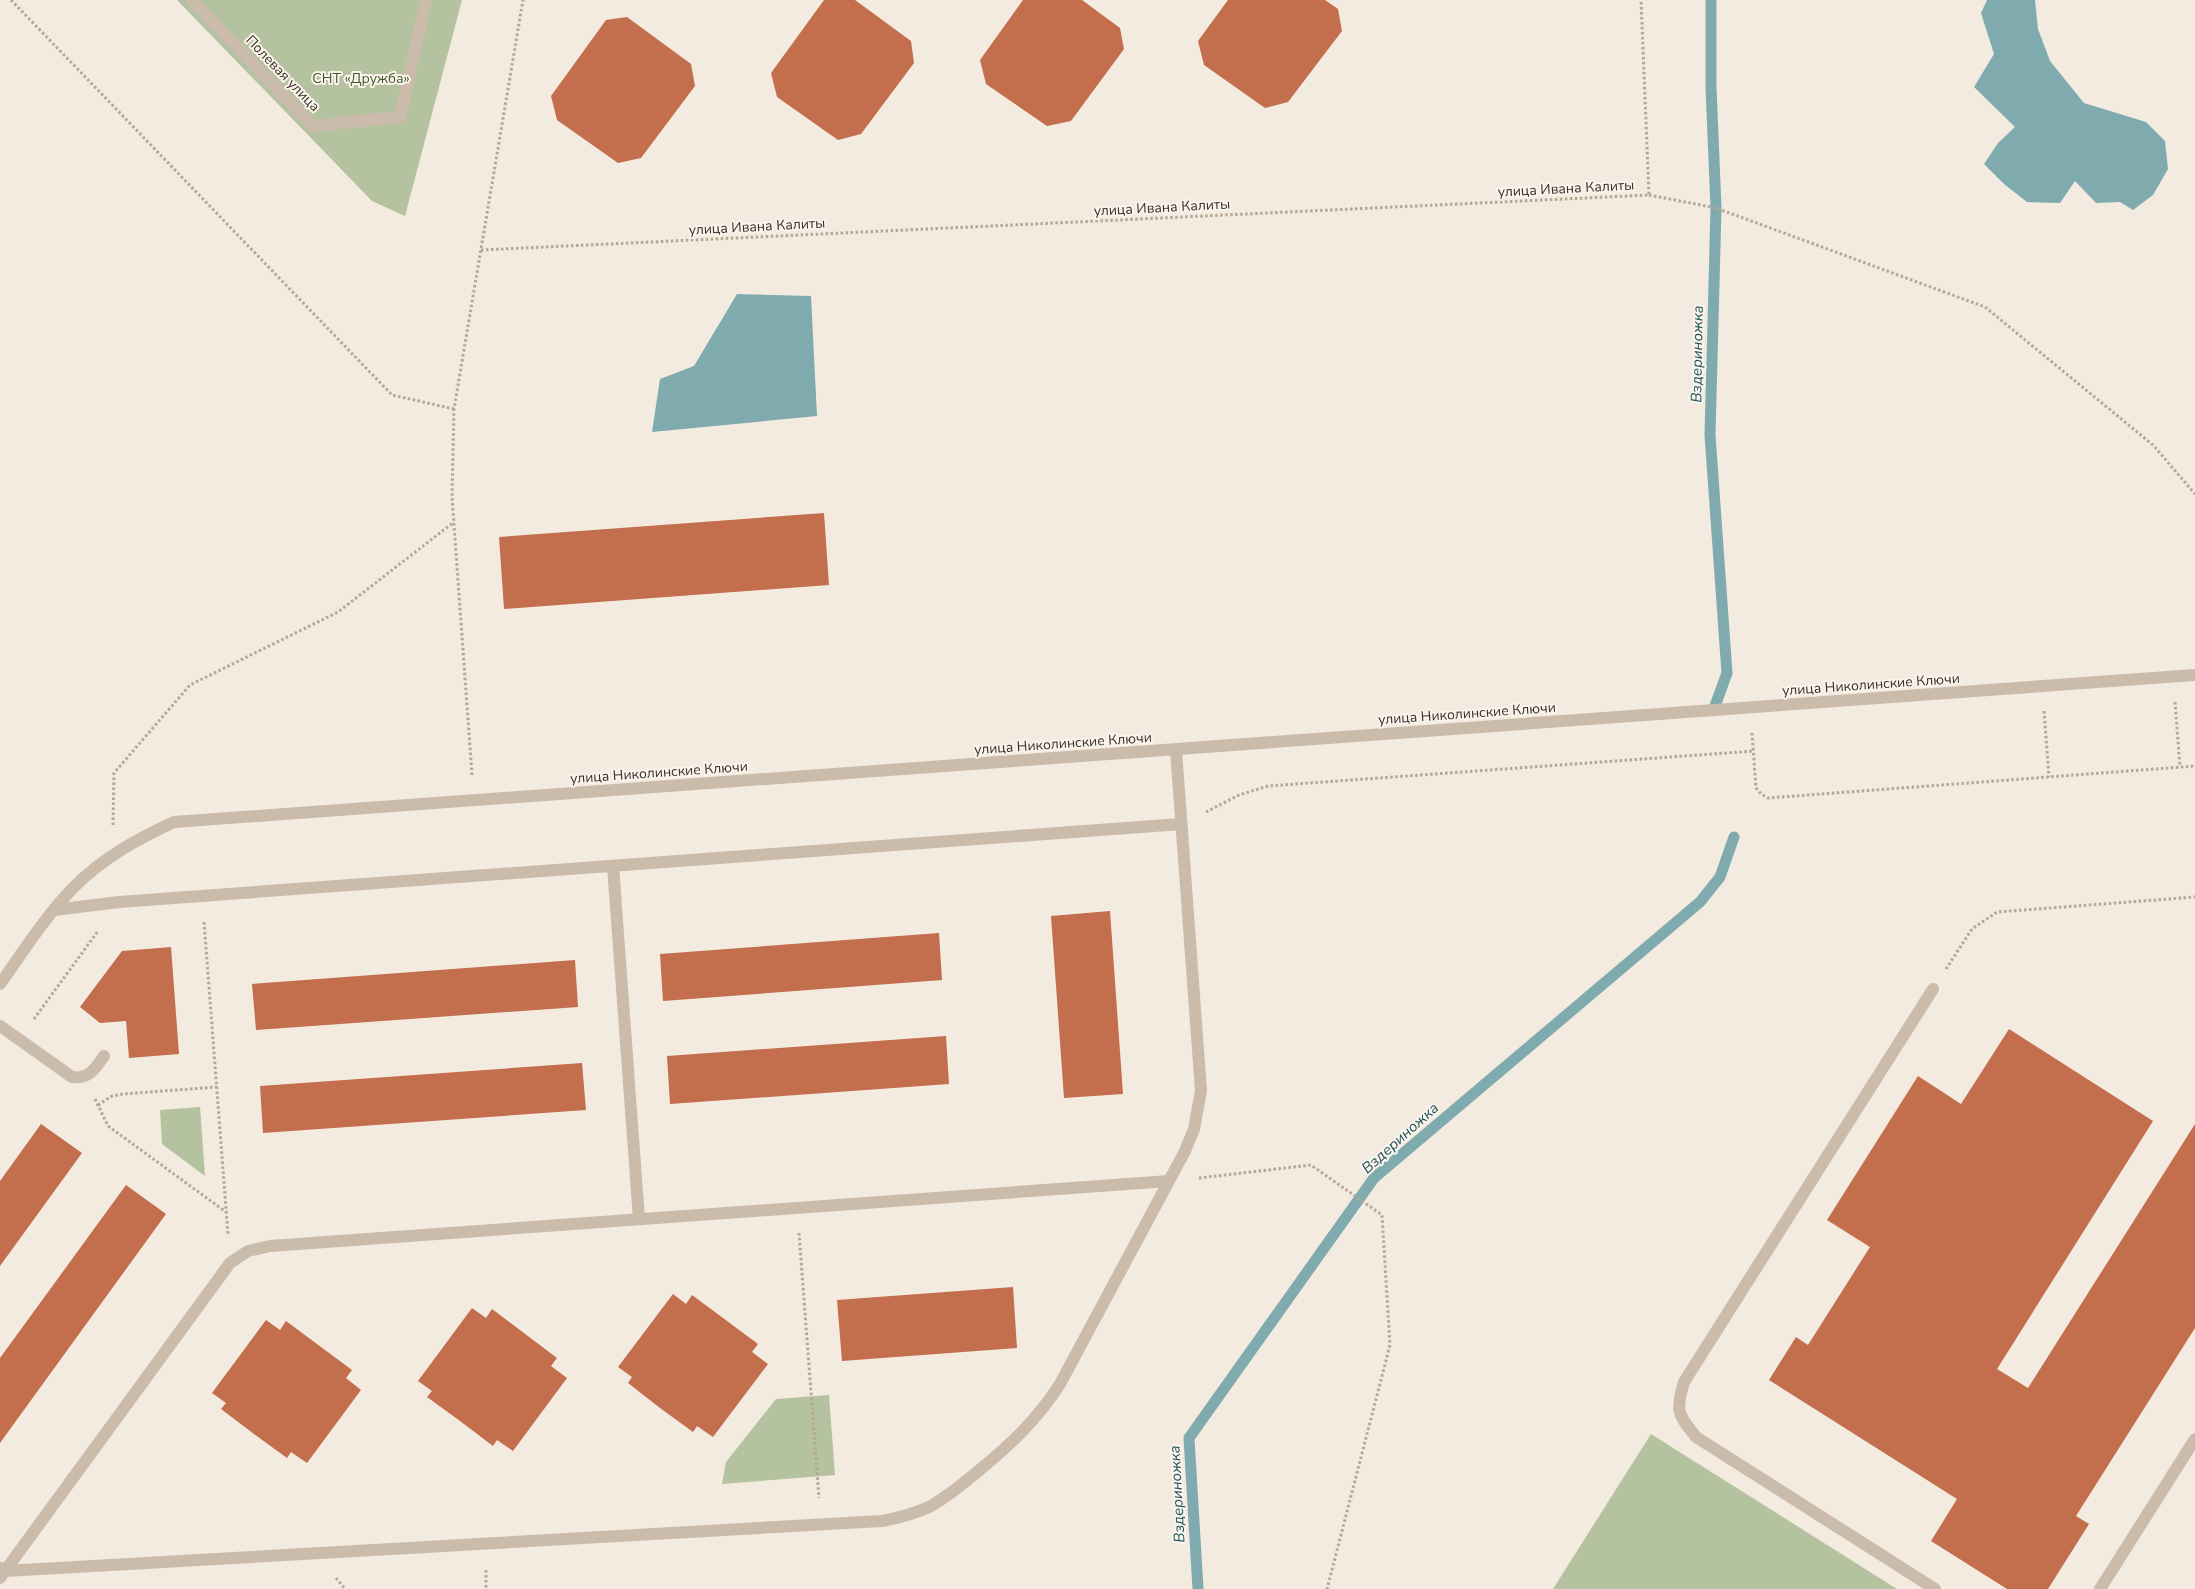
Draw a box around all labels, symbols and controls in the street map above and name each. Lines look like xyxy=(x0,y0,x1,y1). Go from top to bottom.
street label: Полевая улица xyxy=(241,31,324,116)
park label: СНТ «Дружба» xyxy=(312,69,410,88)
street label: улица Ивана Калиты xyxy=(1497,175,1635,202)
street label: улица Ивана Калиты xyxy=(1093,194,1231,221)
street label: улица Ивана Калиты xyxy=(688,213,826,240)
water label: Вздериножка xyxy=(1686,305,1708,403)
street label: улица Николинские Ключи xyxy=(1782,669,1961,700)
street label: улица Николинские Ключи xyxy=(1378,698,1557,729)
street label: улица Николинские Ключи xyxy=(974,728,1153,759)
street label: улица Николинские Ключи xyxy=(570,757,749,788)
water label: Вздериножка xyxy=(1357,1098,1443,1178)
water label: Вздериножка xyxy=(1164,1445,1190,1543)

